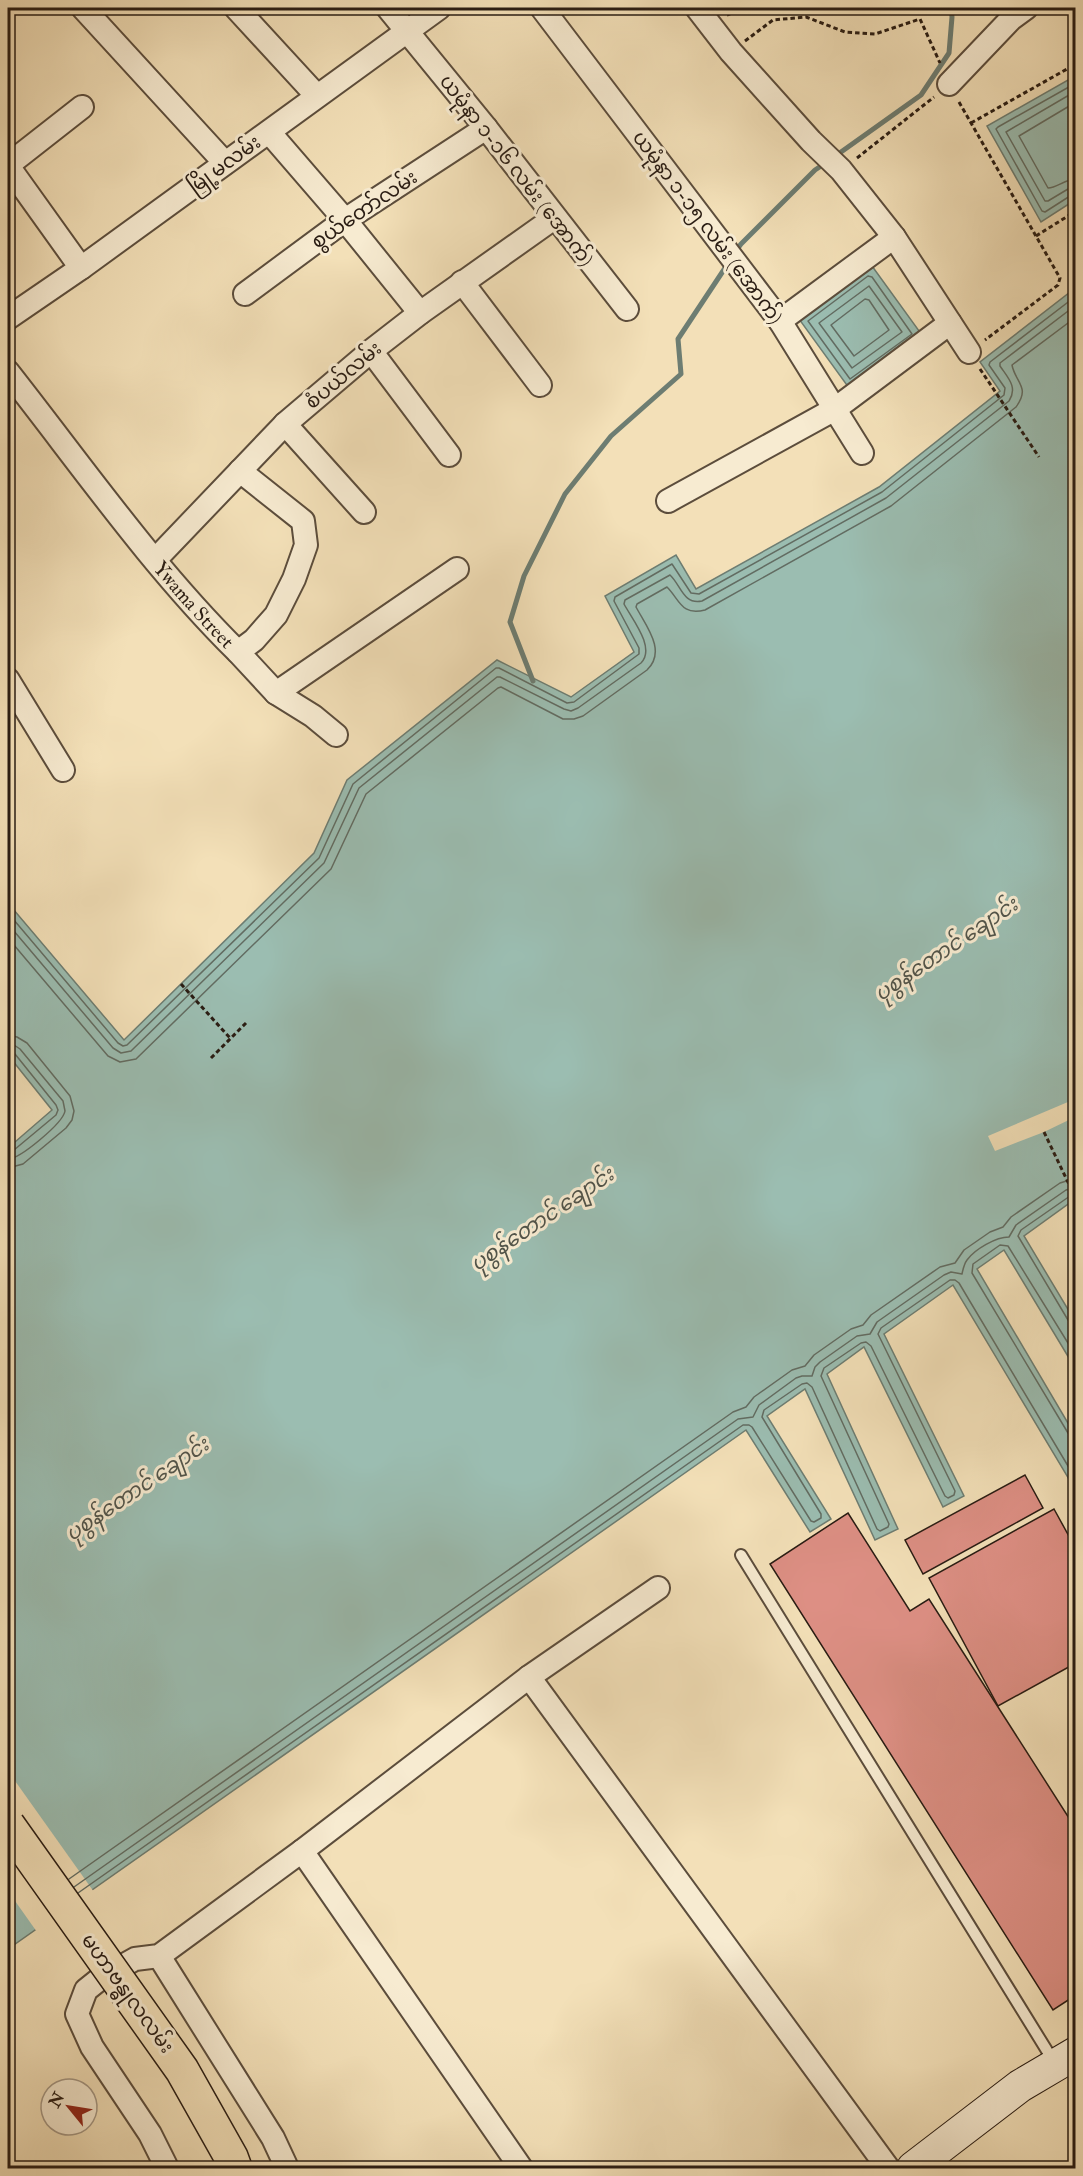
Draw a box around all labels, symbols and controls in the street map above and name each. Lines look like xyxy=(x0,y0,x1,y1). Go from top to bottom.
street label: ယမုံနာ ၁-၁၆ လမ်း (အောက်) xyxy=(431,68,601,273)
street label: ယမုံနာ ၁-၁၅ လမ်း (အောက်) xyxy=(624,125,790,331)
street label: မြို့မလမ်း xyxy=(182,128,267,202)
street label: စွယ်တော်လမ်း xyxy=(305,163,424,257)
street label: စံပယ်လမ်း xyxy=(299,335,387,415)
street label: Ywama Street xyxy=(148,556,240,654)
water label: ပုစွန်တောင် ချောင်း xyxy=(868,889,1026,1010)
water label: ပုစွန်တောင် ချောင်း xyxy=(464,1159,622,1280)
water label: ပုစွန်တောင် ချောင်း xyxy=(59,1429,217,1550)
street label: မဟာဗန္ဓုလလမ်း xyxy=(73,1927,181,2060)
north arrow xyxy=(39,2077,99,2137)
text: N xyxy=(44,2088,69,2112)

